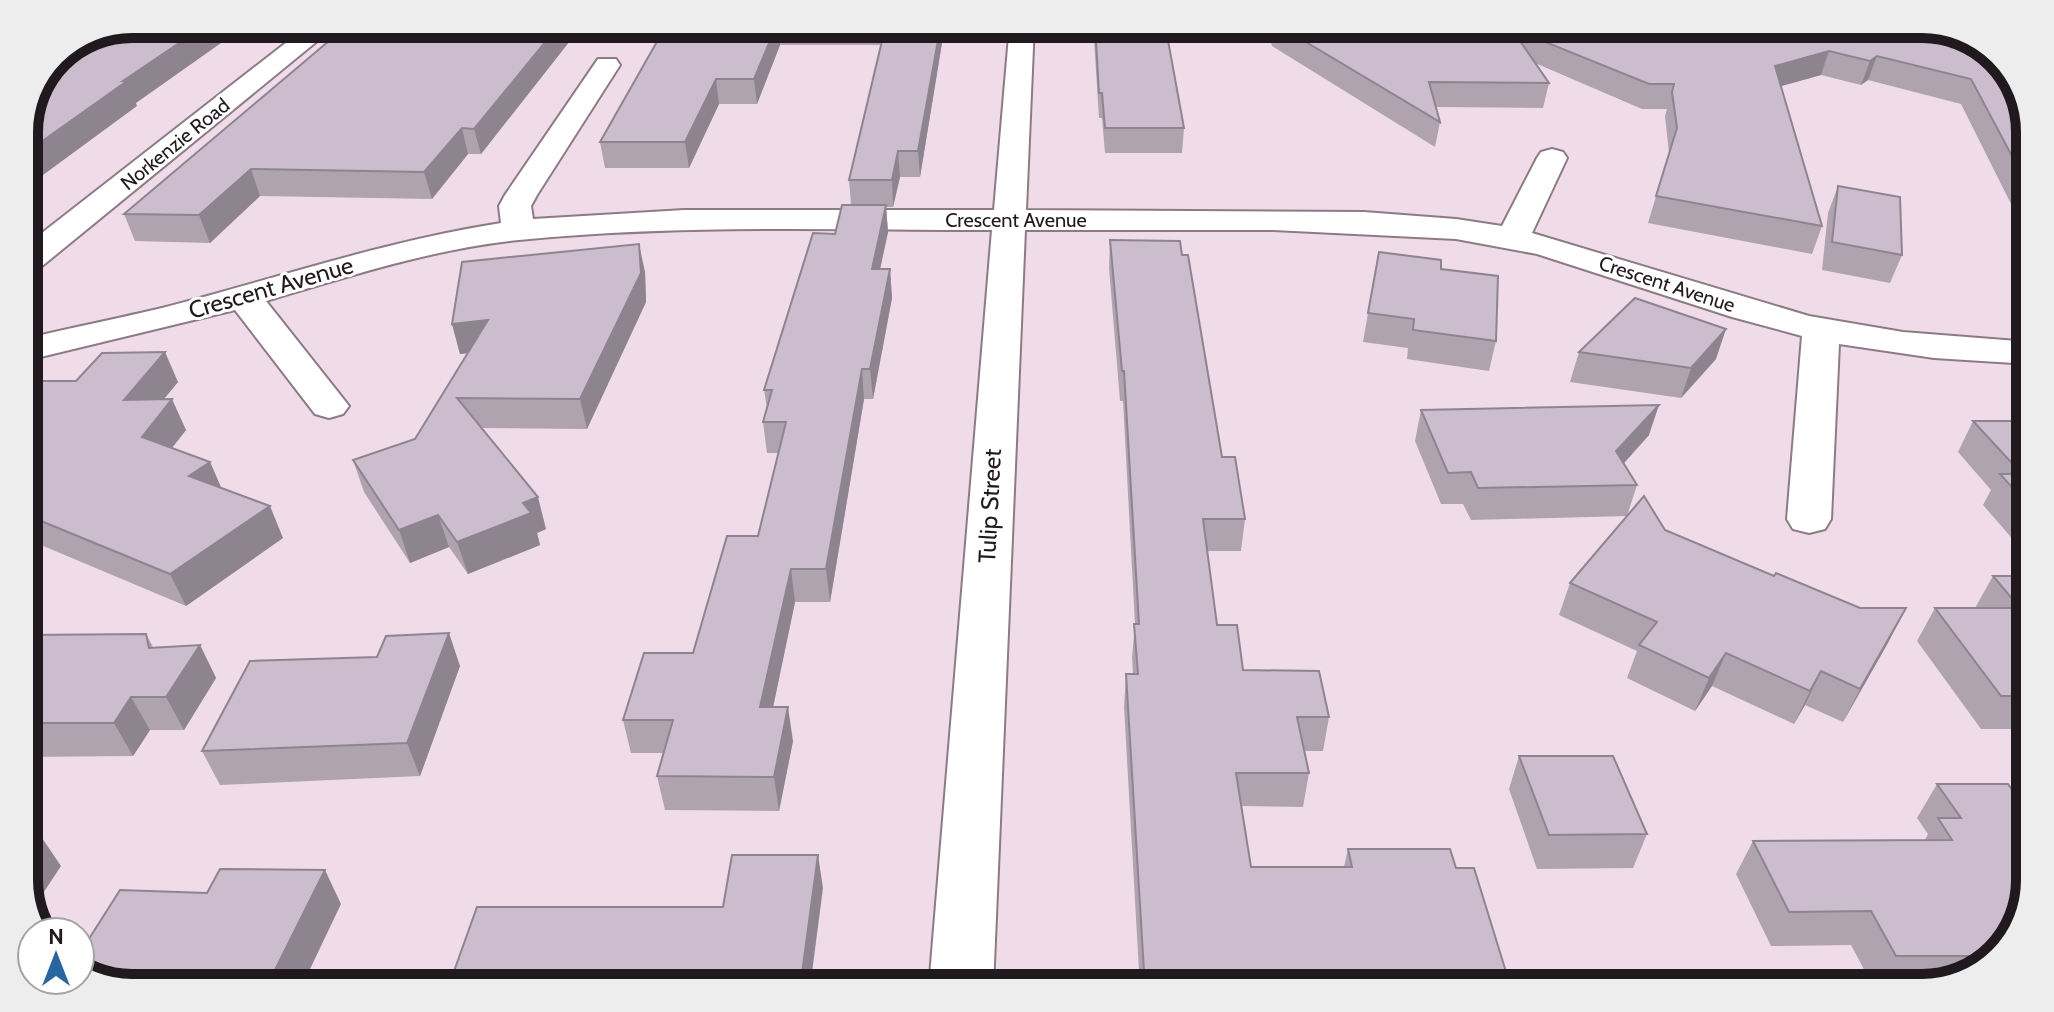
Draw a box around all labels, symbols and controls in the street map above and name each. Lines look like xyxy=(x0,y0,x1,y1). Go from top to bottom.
street label: Norkenzie Road xyxy=(116,93,234,195)
street label: Crescent Avenue xyxy=(945,208,1087,232)
street label: Crescent Avenue xyxy=(185,250,357,325)
street label: Crescent Avenue xyxy=(1596,251,1738,317)
street label: Tulip Street xyxy=(972,448,1007,564)
north arrow xyxy=(16,916,96,996)
text: N xyxy=(48,923,64,950)

